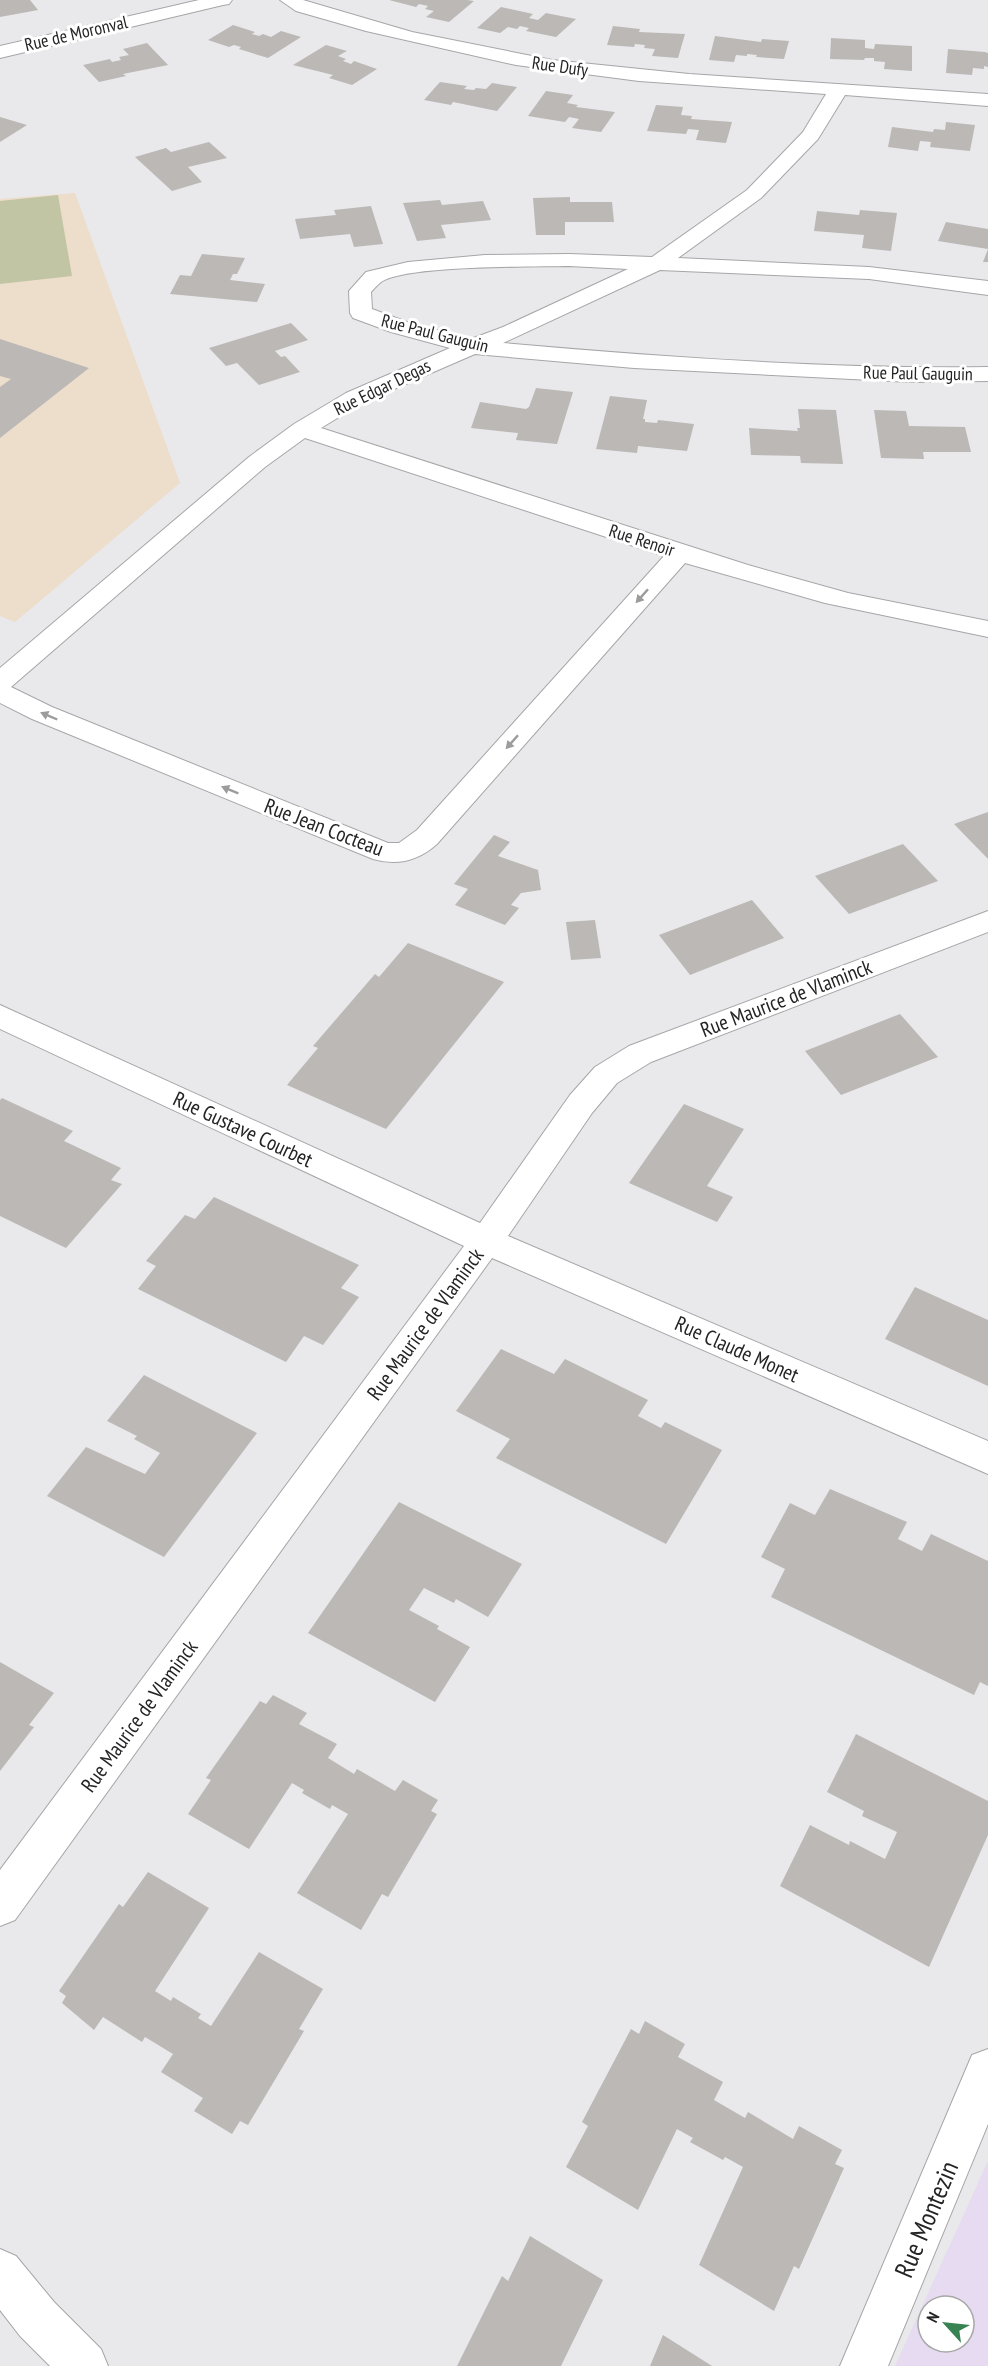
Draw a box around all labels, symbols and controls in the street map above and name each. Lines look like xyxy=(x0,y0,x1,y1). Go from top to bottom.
street label: Rue de Moronval xyxy=(22,10,131,56)
street label: Rue Dufy xyxy=(530,51,590,81)
street label: Rue Paul Gauguin xyxy=(379,309,491,357)
street label: Rue Edgar Degas xyxy=(330,354,434,420)
street label: Rue Paul Gauguin xyxy=(863,361,973,385)
street label: Rue Renoir xyxy=(606,519,678,561)
one-way arrow xyxy=(636,588,649,603)
one-way arrow xyxy=(40,711,58,721)
one-way arrow xyxy=(506,734,519,749)
one-way arrow xyxy=(221,785,239,794)
street label: Rue Jean Cocteau xyxy=(261,792,387,862)
street label: Rue Maurice de Vlaminck xyxy=(696,953,876,1043)
street label: Rue Gustave Courbet xyxy=(169,1085,317,1173)
street label: Rue Maurice de Vlaminck xyxy=(361,1243,489,1405)
street label: Rue Claude Monet xyxy=(671,1310,803,1388)
street label: Rue Maurice de Vlaminck xyxy=(75,1635,203,1797)
street label: Rue Montezin xyxy=(887,2156,965,2282)
north arrow xyxy=(916,2294,976,2354)
text: N xyxy=(922,2309,944,2326)

